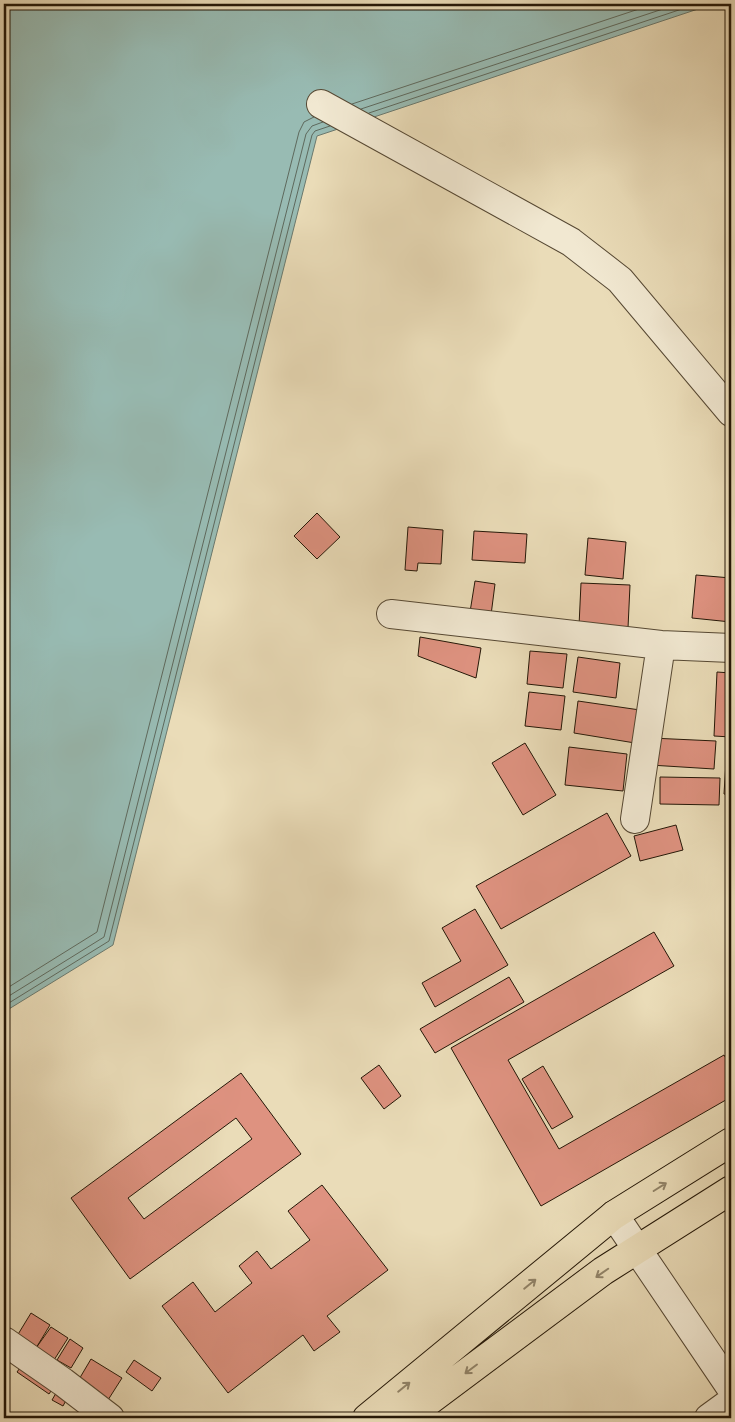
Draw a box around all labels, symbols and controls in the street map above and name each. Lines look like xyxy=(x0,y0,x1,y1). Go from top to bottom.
one-way arrow xyxy=(652,1181,666,1191)
one-way arrow xyxy=(595,1268,609,1278)
one-way arrow xyxy=(523,1279,536,1290)
one-way arrow xyxy=(465,1364,478,1375)
one-way arrow xyxy=(398,1382,411,1393)

